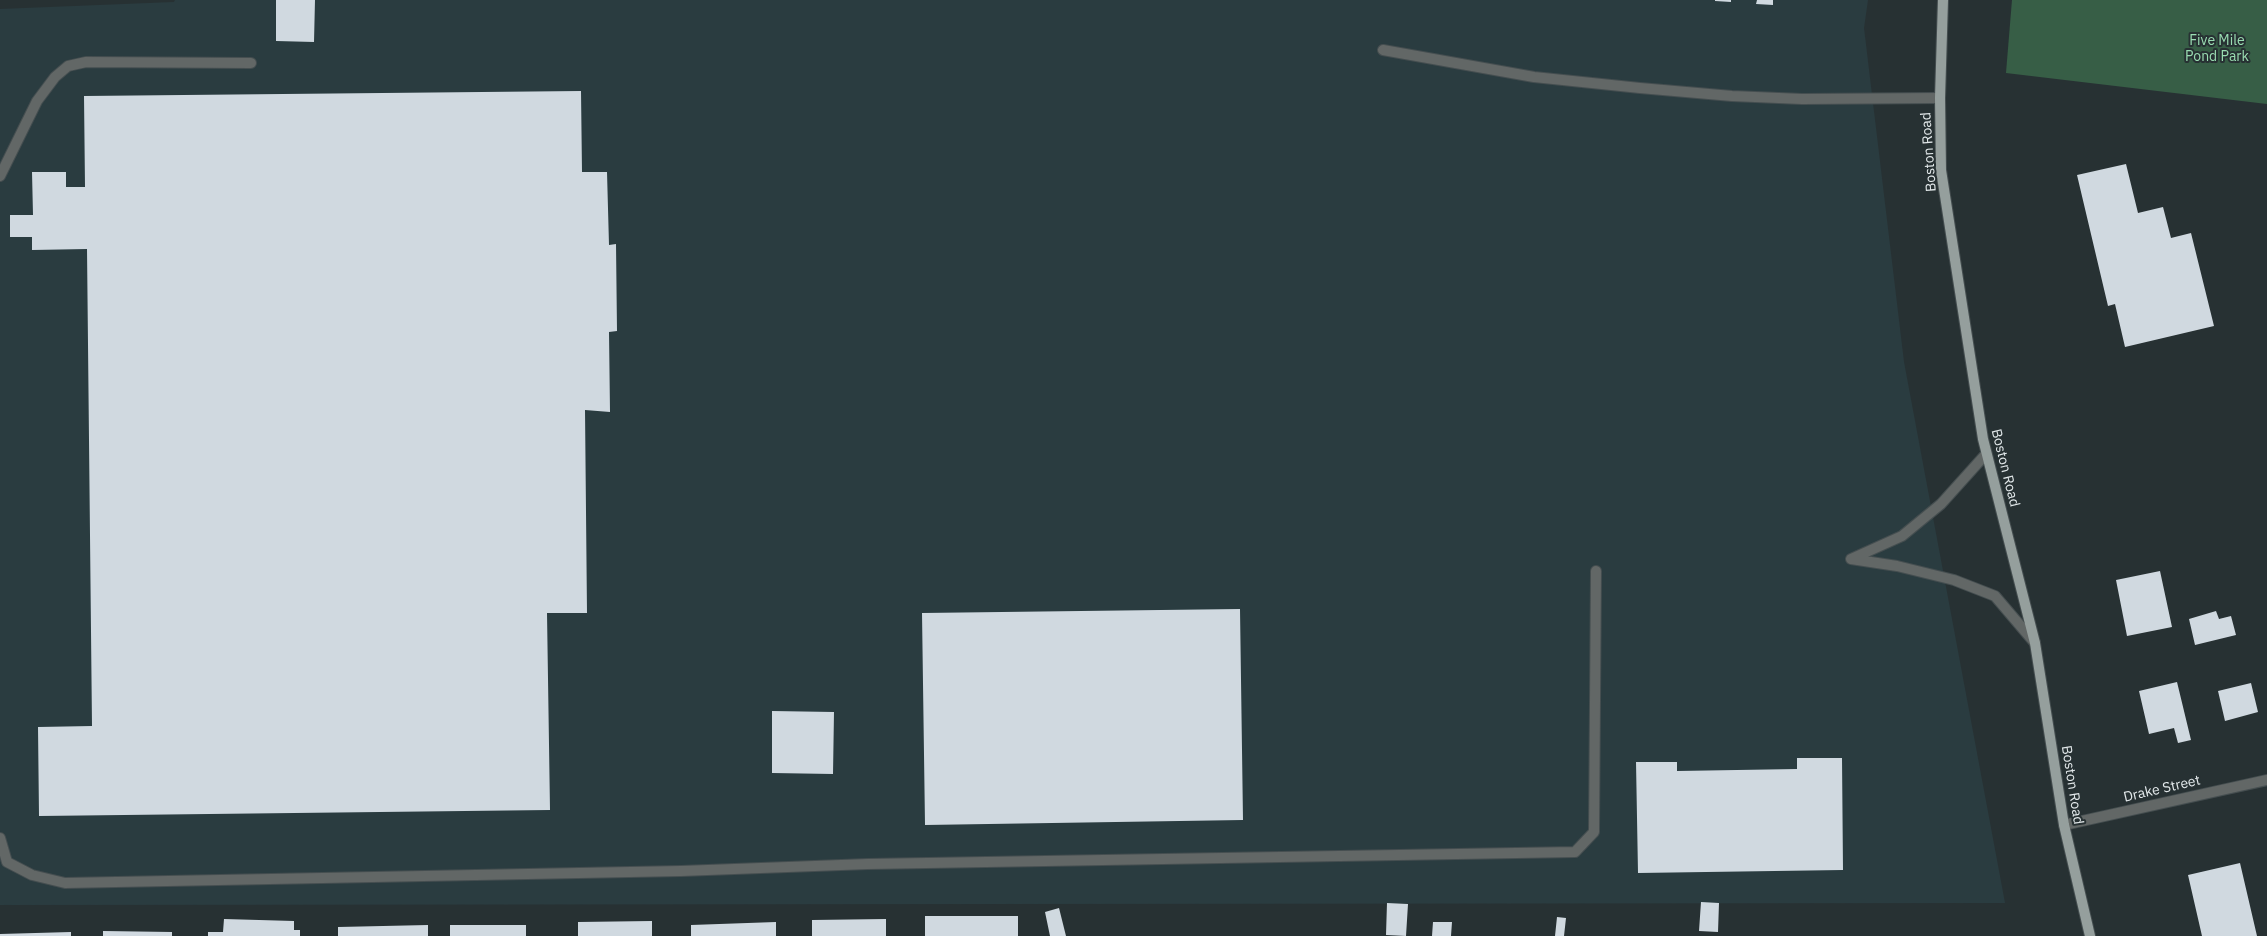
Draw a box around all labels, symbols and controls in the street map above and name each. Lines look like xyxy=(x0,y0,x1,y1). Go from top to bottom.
park label: Five Mile Pond Park xyxy=(2185,33,2249,66)
street label: Boston Road xyxy=(1918,112,1940,192)
street label: Boston Road xyxy=(1987,427,2023,509)
street label: Boston Road xyxy=(2057,744,2087,826)
street label: Drake Street xyxy=(2122,772,2202,806)

